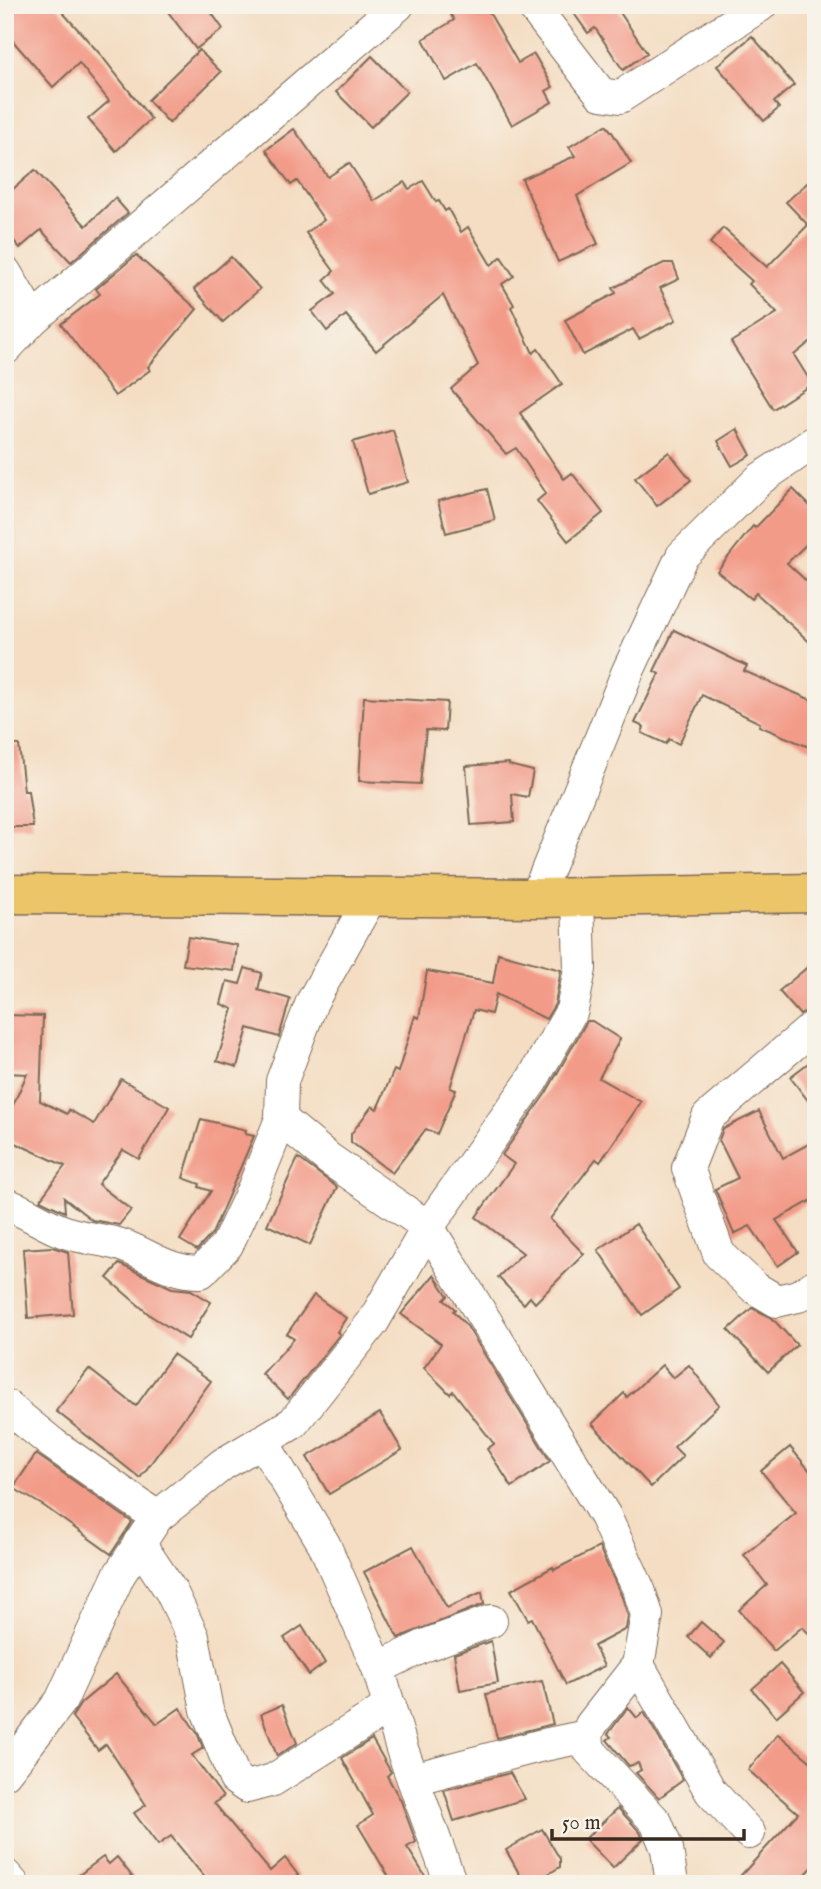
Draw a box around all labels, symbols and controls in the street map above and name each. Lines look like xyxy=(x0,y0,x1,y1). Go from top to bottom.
scale bar xyxy=(552,1798,744,1842)
text: 50 m xyxy=(562,1810,601,1837)

